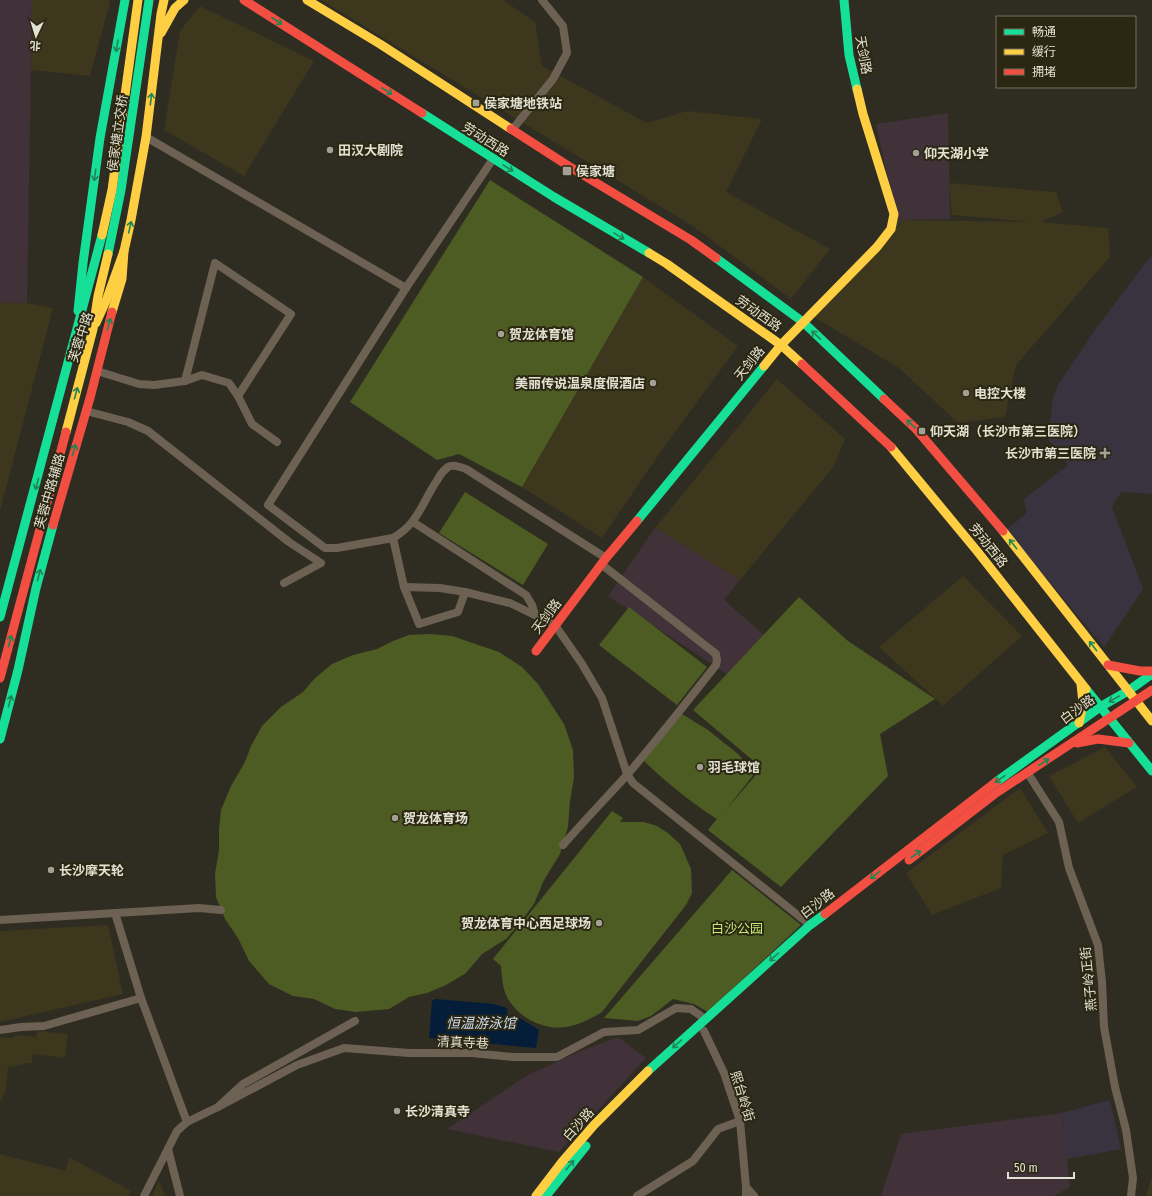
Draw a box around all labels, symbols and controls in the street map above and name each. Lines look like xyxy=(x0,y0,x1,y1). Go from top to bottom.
north arrow xyxy=(16,16,56,56)
legend xyxy=(996,16,1136,88)
one-way arrow xyxy=(271,17,282,25)
text: 畅通 xyxy=(1032,25,1056,39)
street label: 天剑路 xyxy=(853,35,874,76)
text: 北 xyxy=(29,39,41,52)
one-way arrow xyxy=(113,40,121,53)
text: 缓行 xyxy=(1032,45,1056,59)
text: 拥堵 xyxy=(1032,65,1056,79)
one-way arrow xyxy=(381,87,392,95)
street label: 侯家塘立交桥 xyxy=(105,93,130,173)
one-way arrow xyxy=(147,93,155,106)
place label: 侯家塘地铁站 xyxy=(484,96,562,111)
marker: 侯家塘地铁站 xyxy=(471,98,481,108)
street label: 劳动西路 xyxy=(460,119,512,160)
place label: 田汉大剧院 xyxy=(338,143,403,158)
marker: 田汉大剧院 xyxy=(325,145,335,155)
place label: 仰天湖小学 xyxy=(924,146,989,161)
marker: 仰天湖小学 xyxy=(911,148,921,158)
place label: 侯家塘 xyxy=(576,164,615,179)
one-way arrow xyxy=(502,165,514,173)
marker: 侯家塘 xyxy=(561,165,573,177)
one-way arrow xyxy=(91,168,99,181)
one-way arrow xyxy=(126,221,134,234)
one-way arrow xyxy=(613,232,625,240)
street label: 劳动西路 xyxy=(733,292,784,334)
street label: 芙蓉中路 xyxy=(65,310,96,364)
one-way arrow xyxy=(105,318,113,331)
place label: 贺龙体育馆 xyxy=(509,327,574,342)
marker: 贺龙体育馆 xyxy=(496,329,506,339)
one-way arrow xyxy=(811,330,821,340)
street label: 天剑路 xyxy=(731,343,767,383)
place label: 美丽传说温泉度假酒店 xyxy=(515,376,645,391)
marker: 美丽传说温泉度假酒店 xyxy=(648,378,658,388)
place label: 电控大楼 xyxy=(974,386,1026,401)
one-way arrow xyxy=(73,387,80,400)
marker: 电控大楼 xyxy=(961,388,971,398)
one-way arrow xyxy=(906,419,916,429)
place label: 仰天湖（长沙市第三医院） xyxy=(930,424,1086,439)
marker: 仰天湖（长沙市第三医院） xyxy=(917,426,927,436)
one-way arrow xyxy=(71,443,78,456)
place label: 长沙市第三医院 xyxy=(1005,446,1096,461)
marker: 长沙市第三医院 xyxy=(1099,447,1111,459)
street label: 芙蓉中路辅路 xyxy=(32,452,67,531)
one-way arrow xyxy=(32,477,40,490)
street label: 劳动西路 xyxy=(966,520,1011,570)
one-way arrow xyxy=(1009,538,1018,549)
one-way arrow xyxy=(36,569,44,582)
street label: 天剑路 xyxy=(529,596,564,636)
one-way arrow xyxy=(7,634,14,647)
one-way arrow xyxy=(1089,641,1098,652)
street label: 白沙路 xyxy=(1057,692,1097,727)
one-way arrow xyxy=(7,695,14,708)
one-way arrow xyxy=(1108,695,1120,703)
one-way arrow xyxy=(1038,757,1050,765)
place label: 羽毛球馆 xyxy=(708,760,760,775)
marker: 羽毛球馆 xyxy=(695,762,705,772)
one-way arrow xyxy=(995,775,1006,783)
place label: 贺龙体育场 xyxy=(403,811,468,826)
marker: 贺龙体育场 xyxy=(390,813,400,823)
one-way arrow xyxy=(910,850,921,858)
place label: 长沙摩天轮 xyxy=(59,863,124,878)
marker: 长沙摩天轮 xyxy=(46,865,56,875)
one-way arrow xyxy=(869,871,880,880)
street label: 白沙路 xyxy=(797,885,837,921)
place label: 贺龙体育中心西足球场 xyxy=(461,916,591,931)
marker: 贺龙体育中心西足球场 xyxy=(594,918,604,928)
park label: 白沙公园 xyxy=(711,921,763,936)
street label: 燕子岭正街 xyxy=(1078,946,1099,1012)
one-way arrow xyxy=(769,953,779,962)
water label: 恒温游泳馆 xyxy=(446,1015,518,1032)
street label: 清真寺巷 xyxy=(437,1034,489,1051)
one-way arrow xyxy=(672,1040,683,1049)
street label: 熙台岭街 xyxy=(728,1069,757,1123)
place label: 长沙清真寺 xyxy=(405,1104,470,1119)
street label: 白沙路 xyxy=(560,1105,597,1144)
marker: 长沙清真寺 xyxy=(392,1106,402,1116)
scale bar xyxy=(1008,1154,1074,1180)
one-way arrow xyxy=(566,1160,575,1171)
text: 50 m xyxy=(1014,1161,1038,1175)

